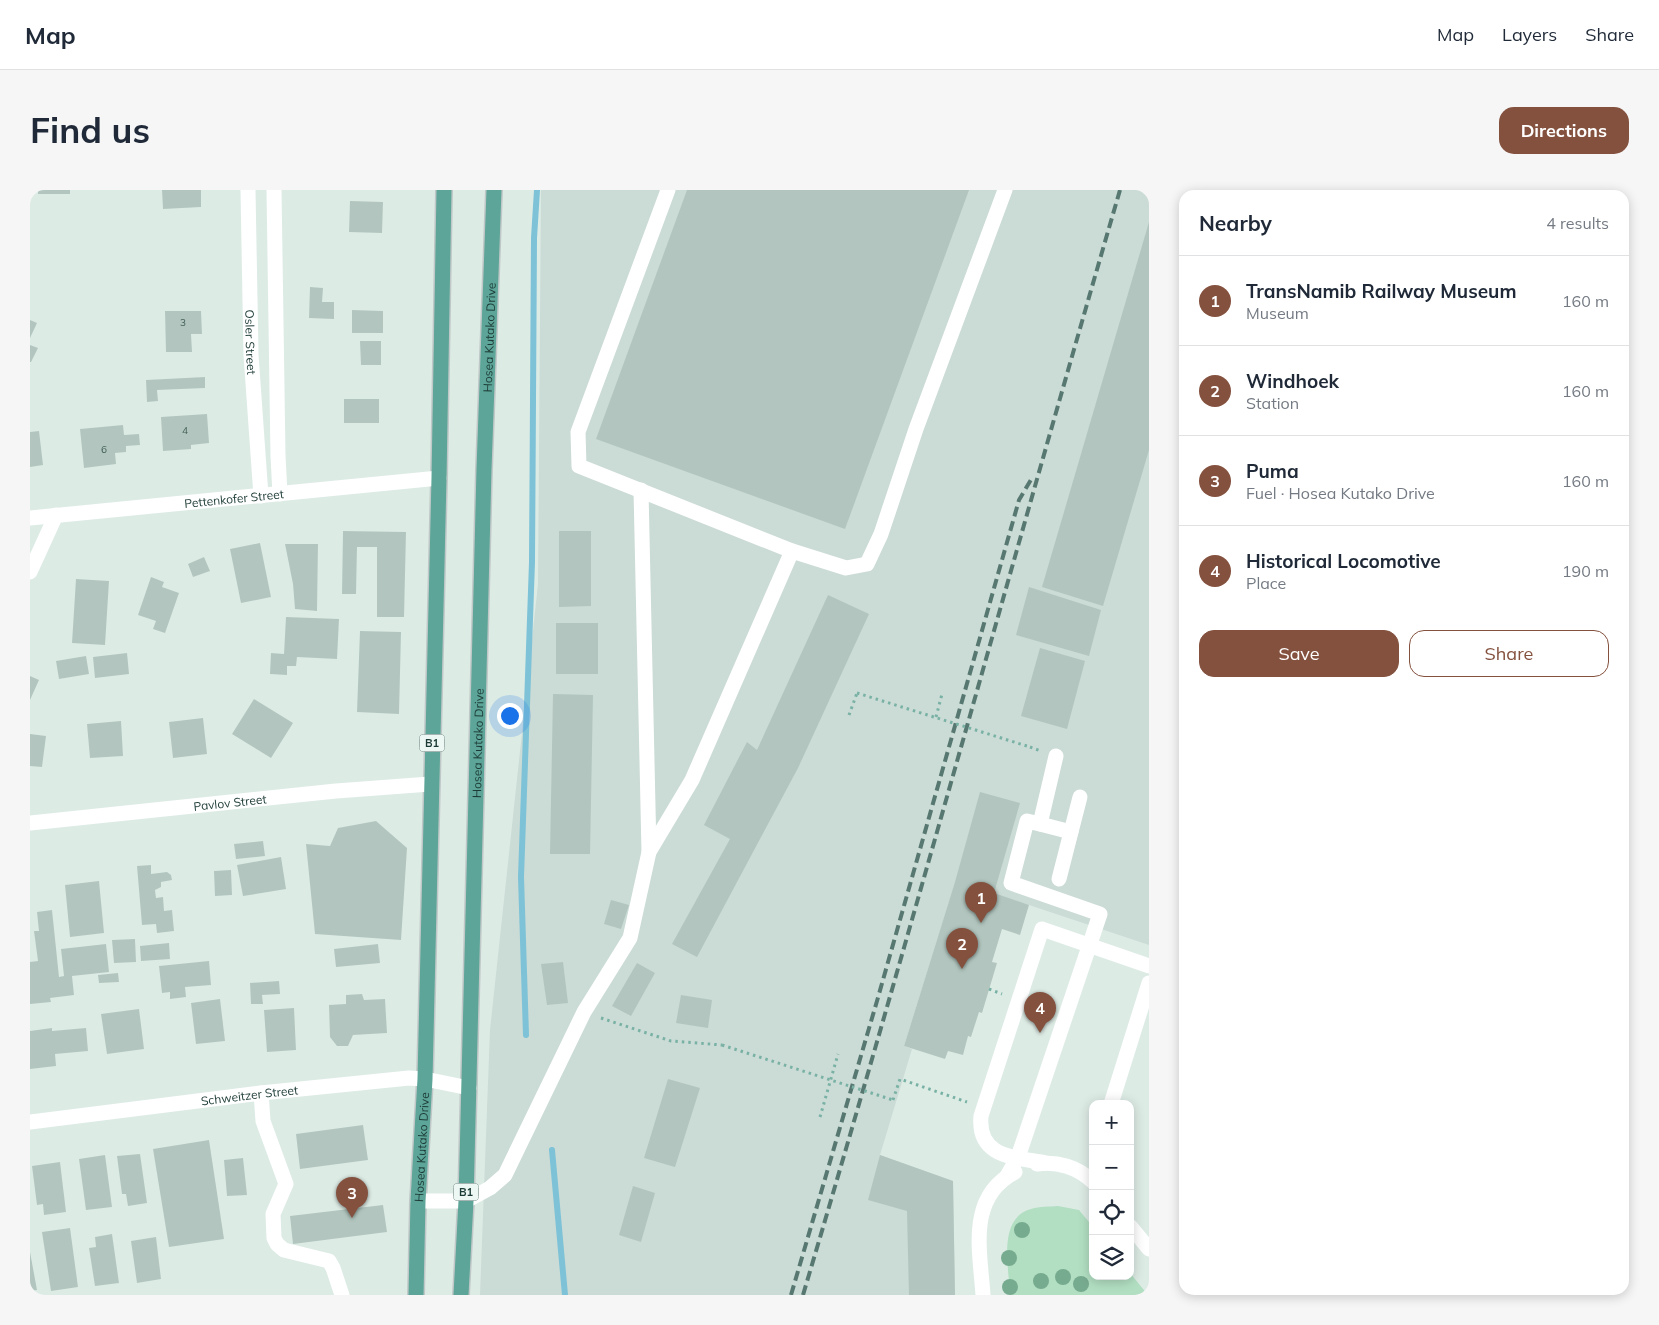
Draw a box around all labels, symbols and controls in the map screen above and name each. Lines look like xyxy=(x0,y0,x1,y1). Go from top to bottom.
text: Map xyxy=(25,20,76,50)
text: Map xyxy=(1437,23,1474,46)
text: Layers xyxy=(1502,23,1557,46)
text: Share xyxy=(1585,23,1634,46)
button: Directions xyxy=(1499,107,1629,154)
text: Find us xyxy=(30,108,150,152)
text: Nearby xyxy=(1199,210,1272,236)
text: 4 results xyxy=(1546,213,1609,233)
text: TransNamib Railway Museum xyxy=(1246,279,1517,303)
street label: Hosea Kutako Drive xyxy=(479,282,498,393)
text: 1 xyxy=(1210,291,1220,311)
text: 160 m xyxy=(1562,291,1609,311)
text: Museum xyxy=(1246,303,1309,323)
street label: Osler Street xyxy=(243,309,260,375)
house number: 3 xyxy=(180,316,186,329)
text: Windhoek xyxy=(1246,369,1339,393)
text: 2 xyxy=(1210,381,1220,401)
text: 160 m xyxy=(1562,381,1609,401)
text: Station xyxy=(1246,393,1299,413)
house number: 4 xyxy=(182,424,188,437)
house number: 6 xyxy=(101,443,107,456)
text: Puma xyxy=(1246,459,1299,483)
text: 3 xyxy=(1210,471,1220,491)
text: 160 m xyxy=(1562,471,1609,491)
text: Fuel · Hosea Kutako Drive xyxy=(1246,483,1435,503)
street label: Pettenkofer Street xyxy=(184,486,284,510)
text: Historical Locomotive xyxy=(1246,549,1441,573)
text: 4 xyxy=(1210,561,1220,581)
text: 190 m xyxy=(1562,561,1609,581)
text: Place xyxy=(1246,573,1286,593)
button: Save xyxy=(1199,630,1399,677)
button: Share xyxy=(1409,630,1609,677)
street label: Hosea Kutako Drive xyxy=(468,688,486,798)
your location xyxy=(497,703,523,729)
road number: B1 xyxy=(420,734,444,752)
street label: Pavlov Street xyxy=(193,791,267,813)
pin: 1 xyxy=(965,882,997,923)
pin: 2 xyxy=(946,928,978,969)
pin: 4 xyxy=(1024,992,1056,1033)
street label: Schweitzer Street xyxy=(200,1082,299,1108)
street label: Hosea Kutako Drive xyxy=(410,1092,432,1202)
map controls xyxy=(1089,1100,1134,1280)
button: + xyxy=(1089,1100,1134,1145)
button: − xyxy=(1089,1145,1134,1190)
pin: 3 xyxy=(336,1177,368,1218)
road number: B1 xyxy=(454,1184,478,1200)
button: locate xyxy=(1089,1190,1134,1235)
button: layers xyxy=(1089,1235,1134,1280)

